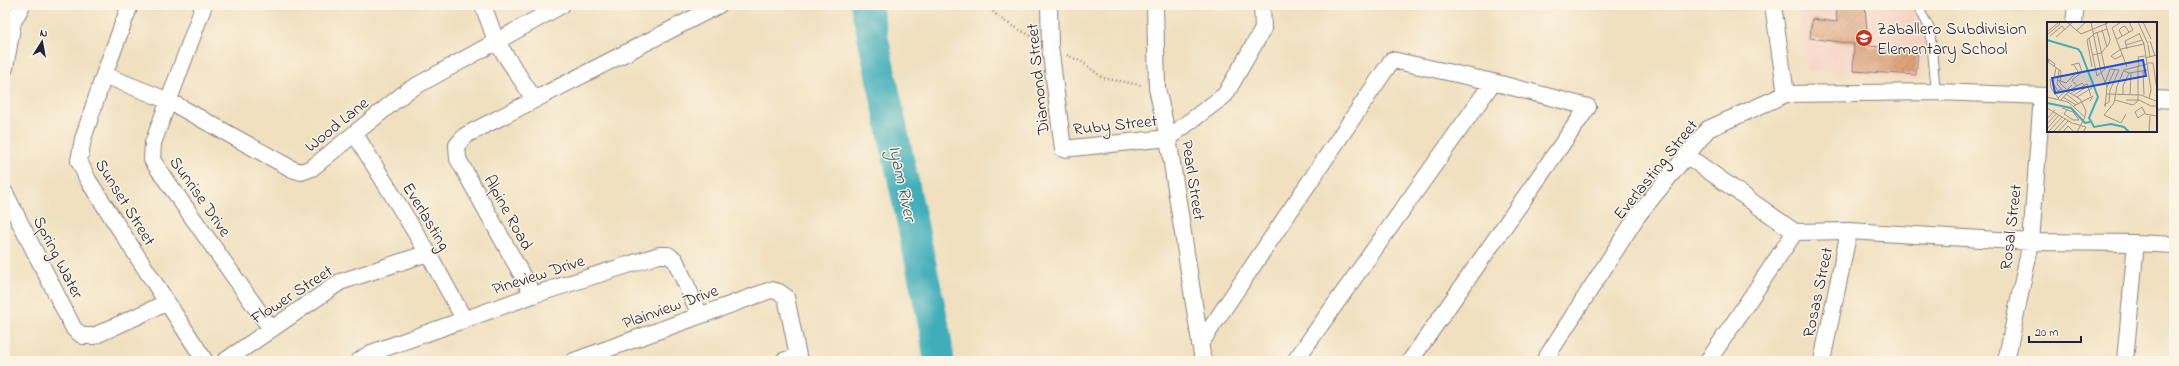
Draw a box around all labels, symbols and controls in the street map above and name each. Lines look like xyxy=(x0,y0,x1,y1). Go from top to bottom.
place label: Zaballero Subdivision Elementary School xyxy=(1877,17,2026,63)
north arrow xyxy=(22,22,62,62)
street label: Diamond Street xyxy=(1020,22,1057,137)
inset map xyxy=(2047,22,2157,132)
text: N xyxy=(39,25,49,42)
school or university icon: Zaballero Subdivision Elementary School xyxy=(1854,28,1874,48)
street label: Wood Lane xyxy=(299,91,375,159)
street label: Ruby Street xyxy=(1072,109,1159,143)
street label: Everlasting Street xyxy=(1608,114,1706,227)
street label: Pearl Street xyxy=(1174,138,1211,222)
water label: Iyam River xyxy=(880,143,922,226)
street label: Sunrise Drive xyxy=(163,151,237,243)
street label: Sunset Street xyxy=(88,155,161,251)
street label: Alpine Road xyxy=(477,170,539,255)
street label: Everlasting xyxy=(394,178,456,257)
street label: Rosal Street xyxy=(1994,183,2029,271)
street label: Spring Water xyxy=(24,212,89,305)
street label: Rosas Street xyxy=(1797,245,1840,340)
street label: Pineview Drive xyxy=(489,249,588,302)
street label: Flower Street xyxy=(245,259,338,332)
street label: Plainview Drive xyxy=(619,278,722,336)
scale bar xyxy=(2029,318,2081,344)
text: 20 m xyxy=(2035,324,2058,342)

